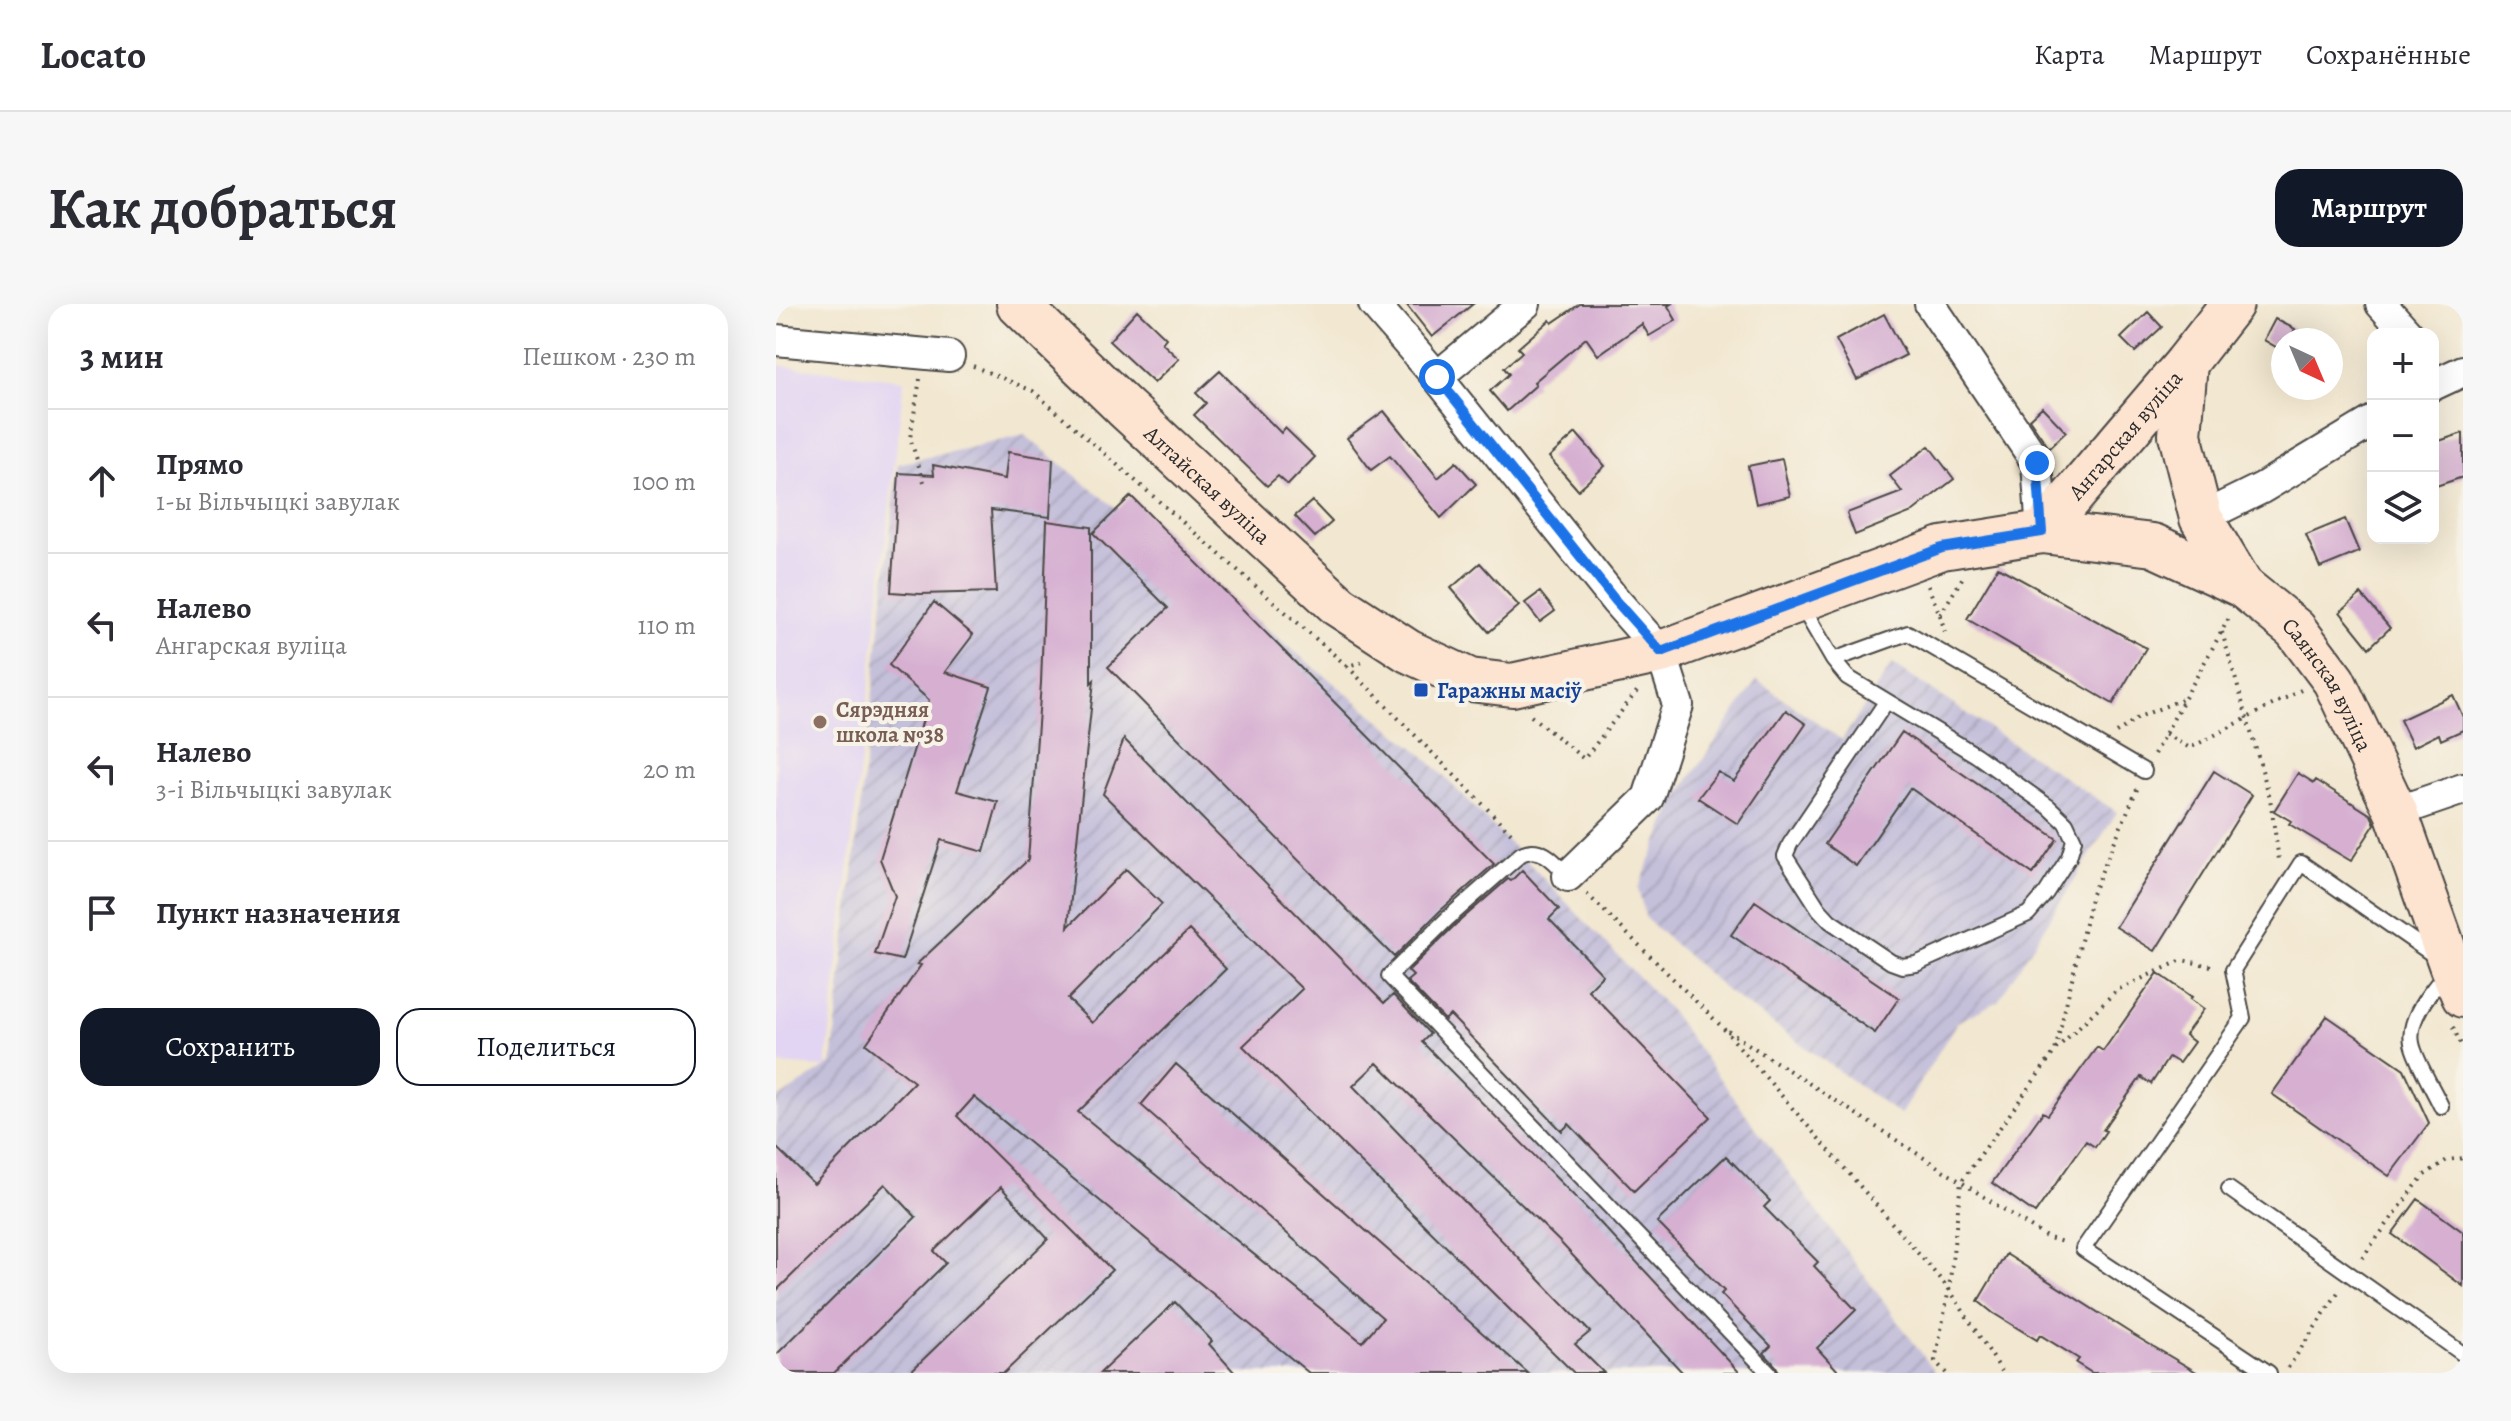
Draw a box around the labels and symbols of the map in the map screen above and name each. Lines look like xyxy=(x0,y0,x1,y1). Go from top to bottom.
north arrow xyxy=(2271,328,2343,400)
route start xyxy=(1419,359,1455,395)
street label: Ангарская вуліца xyxy=(2061,363,2190,507)
street label: Алтайская вуліца xyxy=(1137,419,1277,552)
route end xyxy=(2019,445,2055,481)
street label: Саянская вуліца xyxy=(2276,611,2380,757)
place label: Гаражны масіў xyxy=(1437,676,1582,706)
marker: Гаражны масіў xyxy=(1412,681,1430,699)
place label: Сярэдняя школа №38 xyxy=(836,695,944,750)
marker: Сярэдняя школа №38 xyxy=(811,713,829,731)

